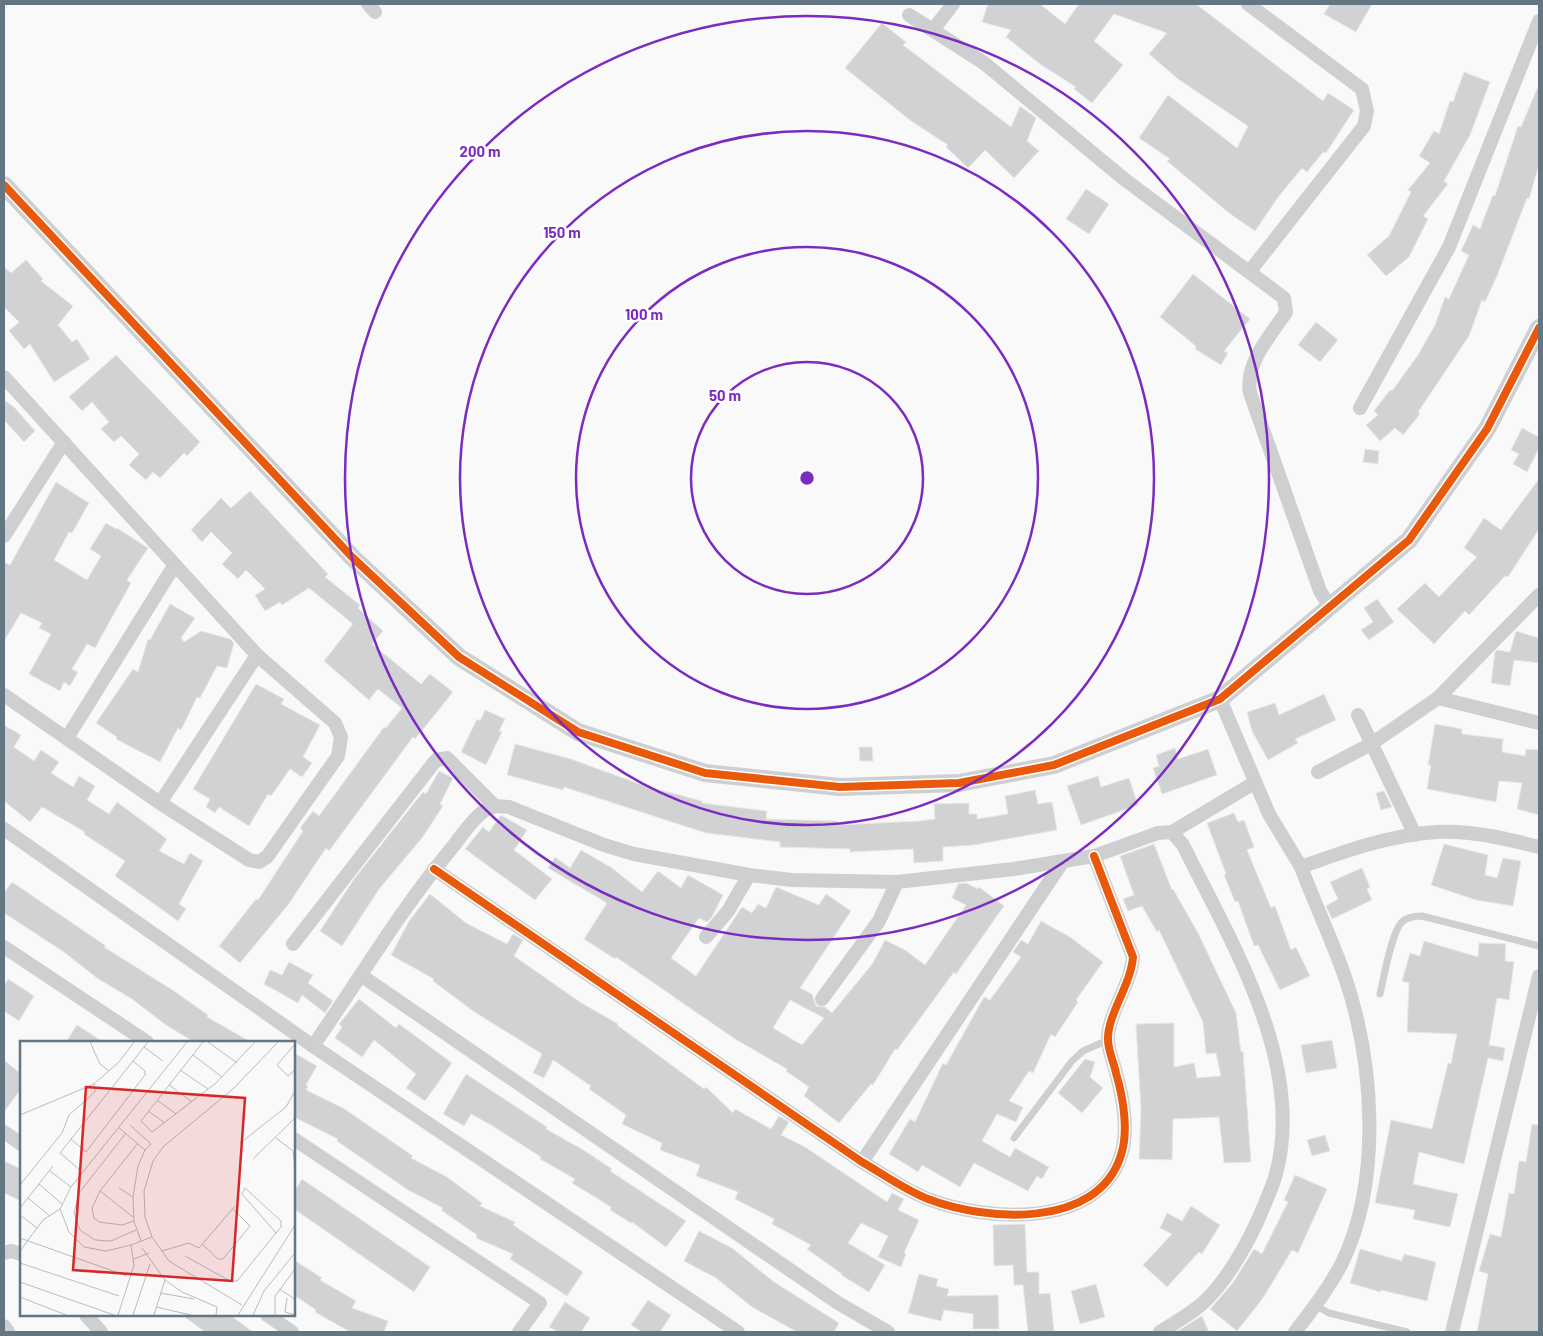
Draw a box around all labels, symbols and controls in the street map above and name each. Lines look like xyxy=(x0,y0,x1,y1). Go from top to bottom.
text: 200 m xyxy=(459,142,501,160)
text: 150 m xyxy=(543,223,581,241)
text: 100 m xyxy=(625,305,663,323)
text: 50 m xyxy=(709,386,741,404)
centre of rings xyxy=(798,469,816,487)
inset map xyxy=(20,1041,295,1316)

